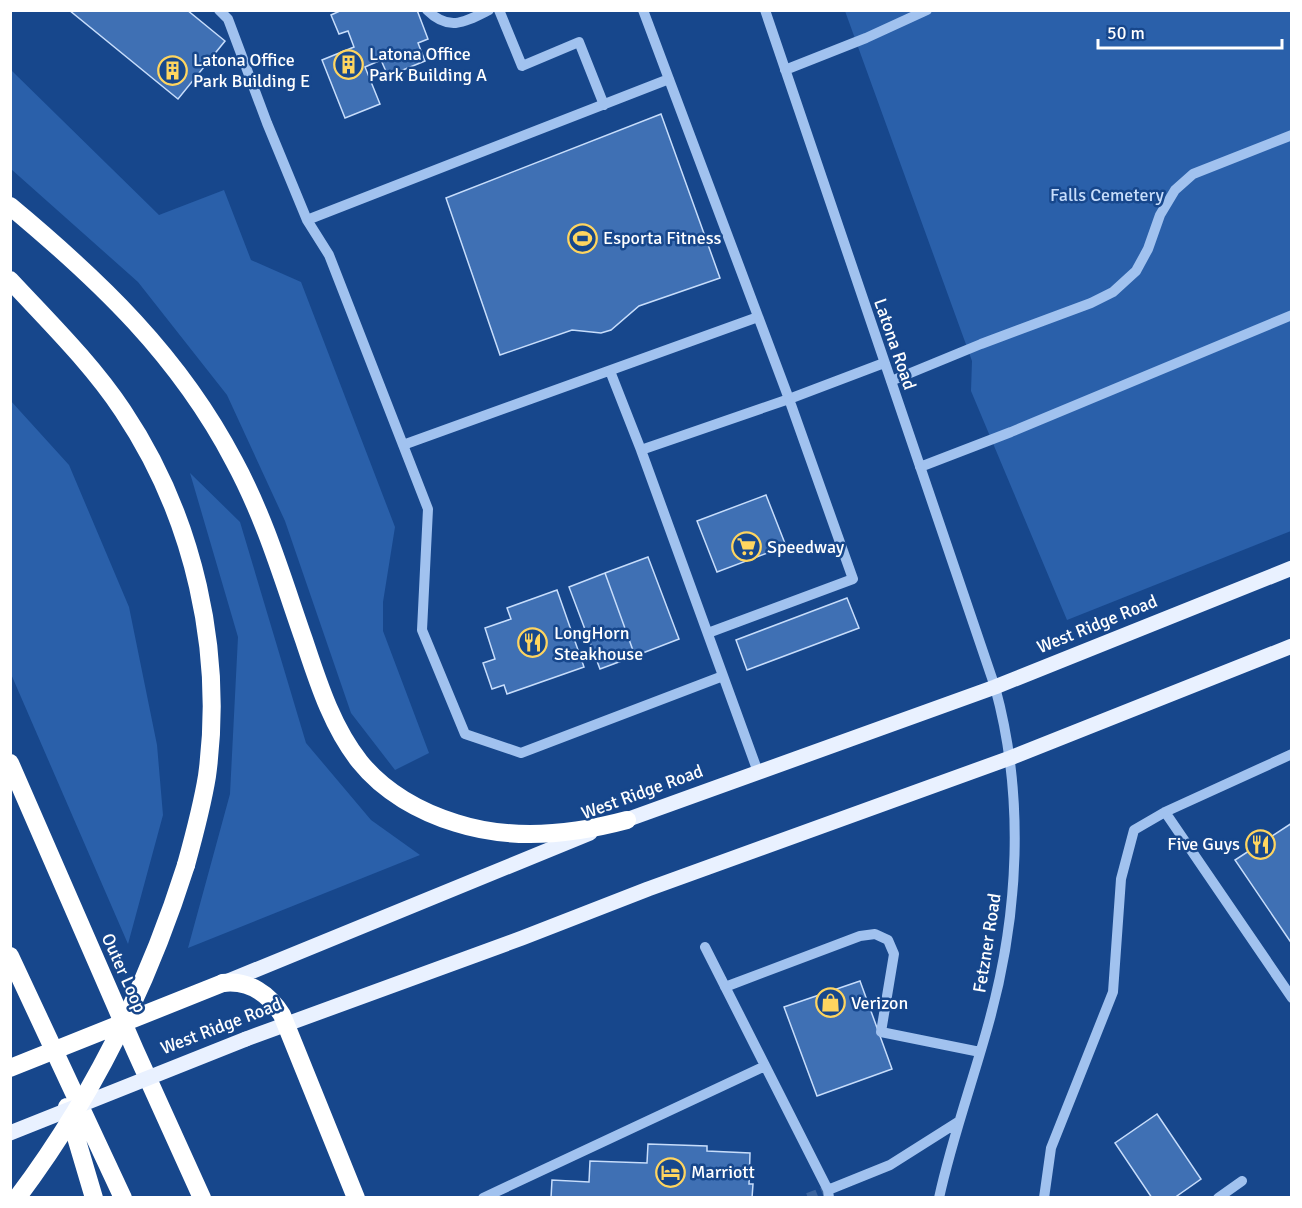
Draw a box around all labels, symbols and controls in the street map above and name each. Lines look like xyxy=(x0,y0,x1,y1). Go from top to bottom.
scale bar xyxy=(1098,12,1282,50)
text: 50 m xyxy=(1107,22,1145,44)
place label: Latona Office Park Building A xyxy=(369,43,487,86)
building icon: Latona Office Park Building A xyxy=(332,48,364,80)
place label: Latona Office Park Building E xyxy=(193,49,310,92)
building icon: Latona Office Park Building E xyxy=(156,54,188,86)
park label: Falls Cemetery xyxy=(1050,184,1165,206)
sports icon: Esporta Fitness xyxy=(566,222,598,254)
place label: Esporta Fitness xyxy=(603,227,722,249)
street label: Latona Road xyxy=(869,295,921,393)
supermarket icon: Speedway xyxy=(730,531,762,563)
place label: Speedway xyxy=(767,536,845,558)
street label: West Ridge Road xyxy=(1034,590,1160,658)
place label: LongHorn Steakhouse xyxy=(554,622,643,665)
restaurant icon: LongHorn Steakhouse xyxy=(517,627,549,659)
street label: West Ridge Road xyxy=(578,760,706,824)
restaurant icon: Five Guys xyxy=(1245,828,1277,860)
place label: Five Guys xyxy=(1167,833,1240,855)
street label: Fetzner Road xyxy=(968,892,1006,994)
street label: Outer Loop xyxy=(97,930,151,1016)
shop icon: Verizon xyxy=(814,987,846,1019)
place label: Verizon xyxy=(851,992,908,1014)
street label: West Ridge Road xyxy=(157,993,285,1059)
hotel icon: Marriott xyxy=(654,1156,686,1188)
place label: Marriott xyxy=(691,1161,755,1183)

